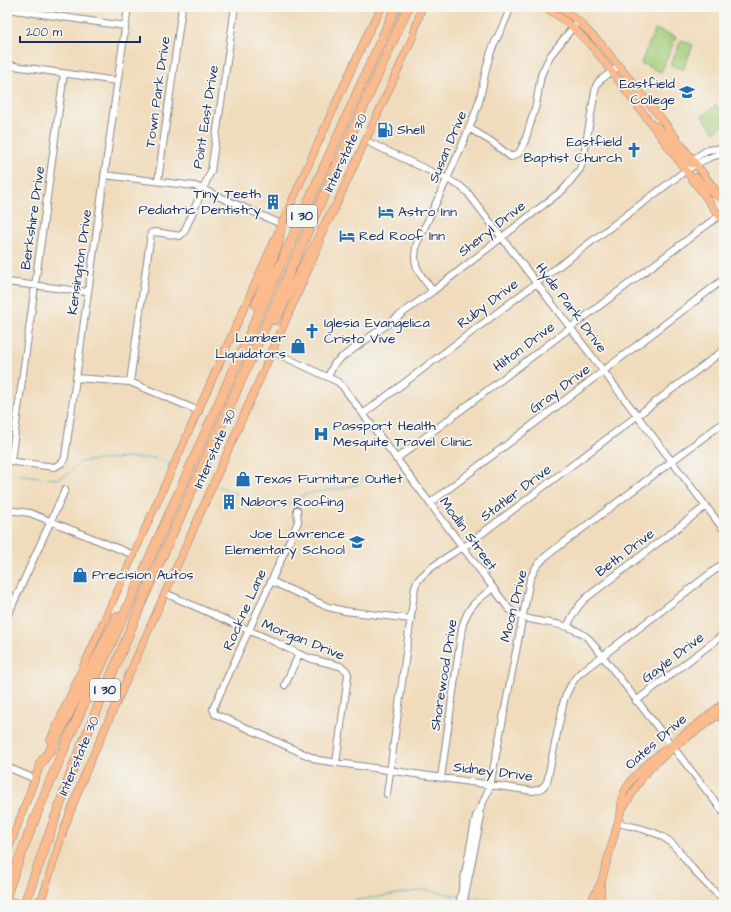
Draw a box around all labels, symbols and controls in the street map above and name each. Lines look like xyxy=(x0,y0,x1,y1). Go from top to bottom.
scale bar xyxy=(20,18,140,44)
text: 200 m xyxy=(26,24,63,41)
street label: Town Park Drive xyxy=(140,35,176,149)
street label: Point East Drive xyxy=(188,63,224,170)
place label: Eastfield College xyxy=(620,74,675,110)
school or university icon: Eastfield College xyxy=(678,83,696,101)
street label: Susan Drive xyxy=(424,107,472,186)
street label: Interstate 30 xyxy=(319,110,373,196)
place label: Shell xyxy=(397,120,425,140)
fuel station icon: Shell xyxy=(376,121,394,139)
place label: Eastfield Baptist Church xyxy=(524,132,622,168)
church icon: Eastfield Baptist Church xyxy=(625,141,643,159)
street label: Berkshire Drive xyxy=(16,164,50,271)
place label: Tiny Teeth Pediatric Dentistry xyxy=(139,184,261,220)
building icon: Tiny Teeth Pediatric Dentistry xyxy=(264,193,282,211)
street label: Sheryl Drive xyxy=(454,196,530,262)
place label: Astro Inn xyxy=(398,202,457,222)
hotel icon: Astro Inn xyxy=(377,203,395,221)
road number: I 30 xyxy=(287,205,317,227)
street label: Kensington Drive xyxy=(63,208,97,316)
place label: Red Roof Inn xyxy=(359,226,445,246)
hotel icon: Red Roof Inn xyxy=(338,227,356,245)
street label: Hyde Park Drive xyxy=(530,259,612,358)
street label: Ruby Drive xyxy=(453,274,523,334)
place label: Iglesia Evangelica Cristo Vive xyxy=(324,313,430,349)
street label: Hilton Drive xyxy=(489,317,559,377)
church icon: Iglesia Evangelica Cristo Vive xyxy=(303,322,321,340)
place label: Lumber Liquidators xyxy=(215,328,286,364)
shop icon: Lumber Liquidators xyxy=(289,337,307,355)
street label: Gray Drive xyxy=(525,359,595,419)
street label: Interstate 30 xyxy=(189,406,241,492)
place label: Passport Health Mesquite Travel Clinic xyxy=(333,416,473,452)
hospital icon: Passport Health Mesquite Travel Clinic xyxy=(312,425,330,443)
street label: Statler Drive xyxy=(476,459,556,526)
place label: Texas Furniture Outlet xyxy=(255,469,403,489)
shop icon: Texas Furniture Outlet xyxy=(234,470,252,488)
place label: Nabors Roofing xyxy=(241,492,343,512)
building icon: Nabors Roofing xyxy=(220,493,238,511)
street label: Modlin Street xyxy=(434,493,502,575)
place label: Joe Lawrence Elementary School xyxy=(225,524,345,560)
street label: Beth Drive xyxy=(591,524,659,582)
school or university icon: Joe Lawrence Elementary School xyxy=(348,533,366,551)
place label: Precision Autos xyxy=(92,565,193,585)
shop icon: Precision Autos xyxy=(71,566,89,584)
street label: Rockne Lane xyxy=(218,566,272,654)
street label: Moon Drive xyxy=(495,567,533,644)
street label: Morgan Drive xyxy=(259,614,348,666)
street label: Shorewood Drive xyxy=(425,617,463,732)
street label: Gayle Drive xyxy=(638,628,709,688)
road number: I 30 xyxy=(90,679,120,701)
street label: Oates Drive xyxy=(621,709,692,775)
street label: Interstate 30 xyxy=(53,713,105,799)
street label: Sidney Drive xyxy=(452,757,534,787)

